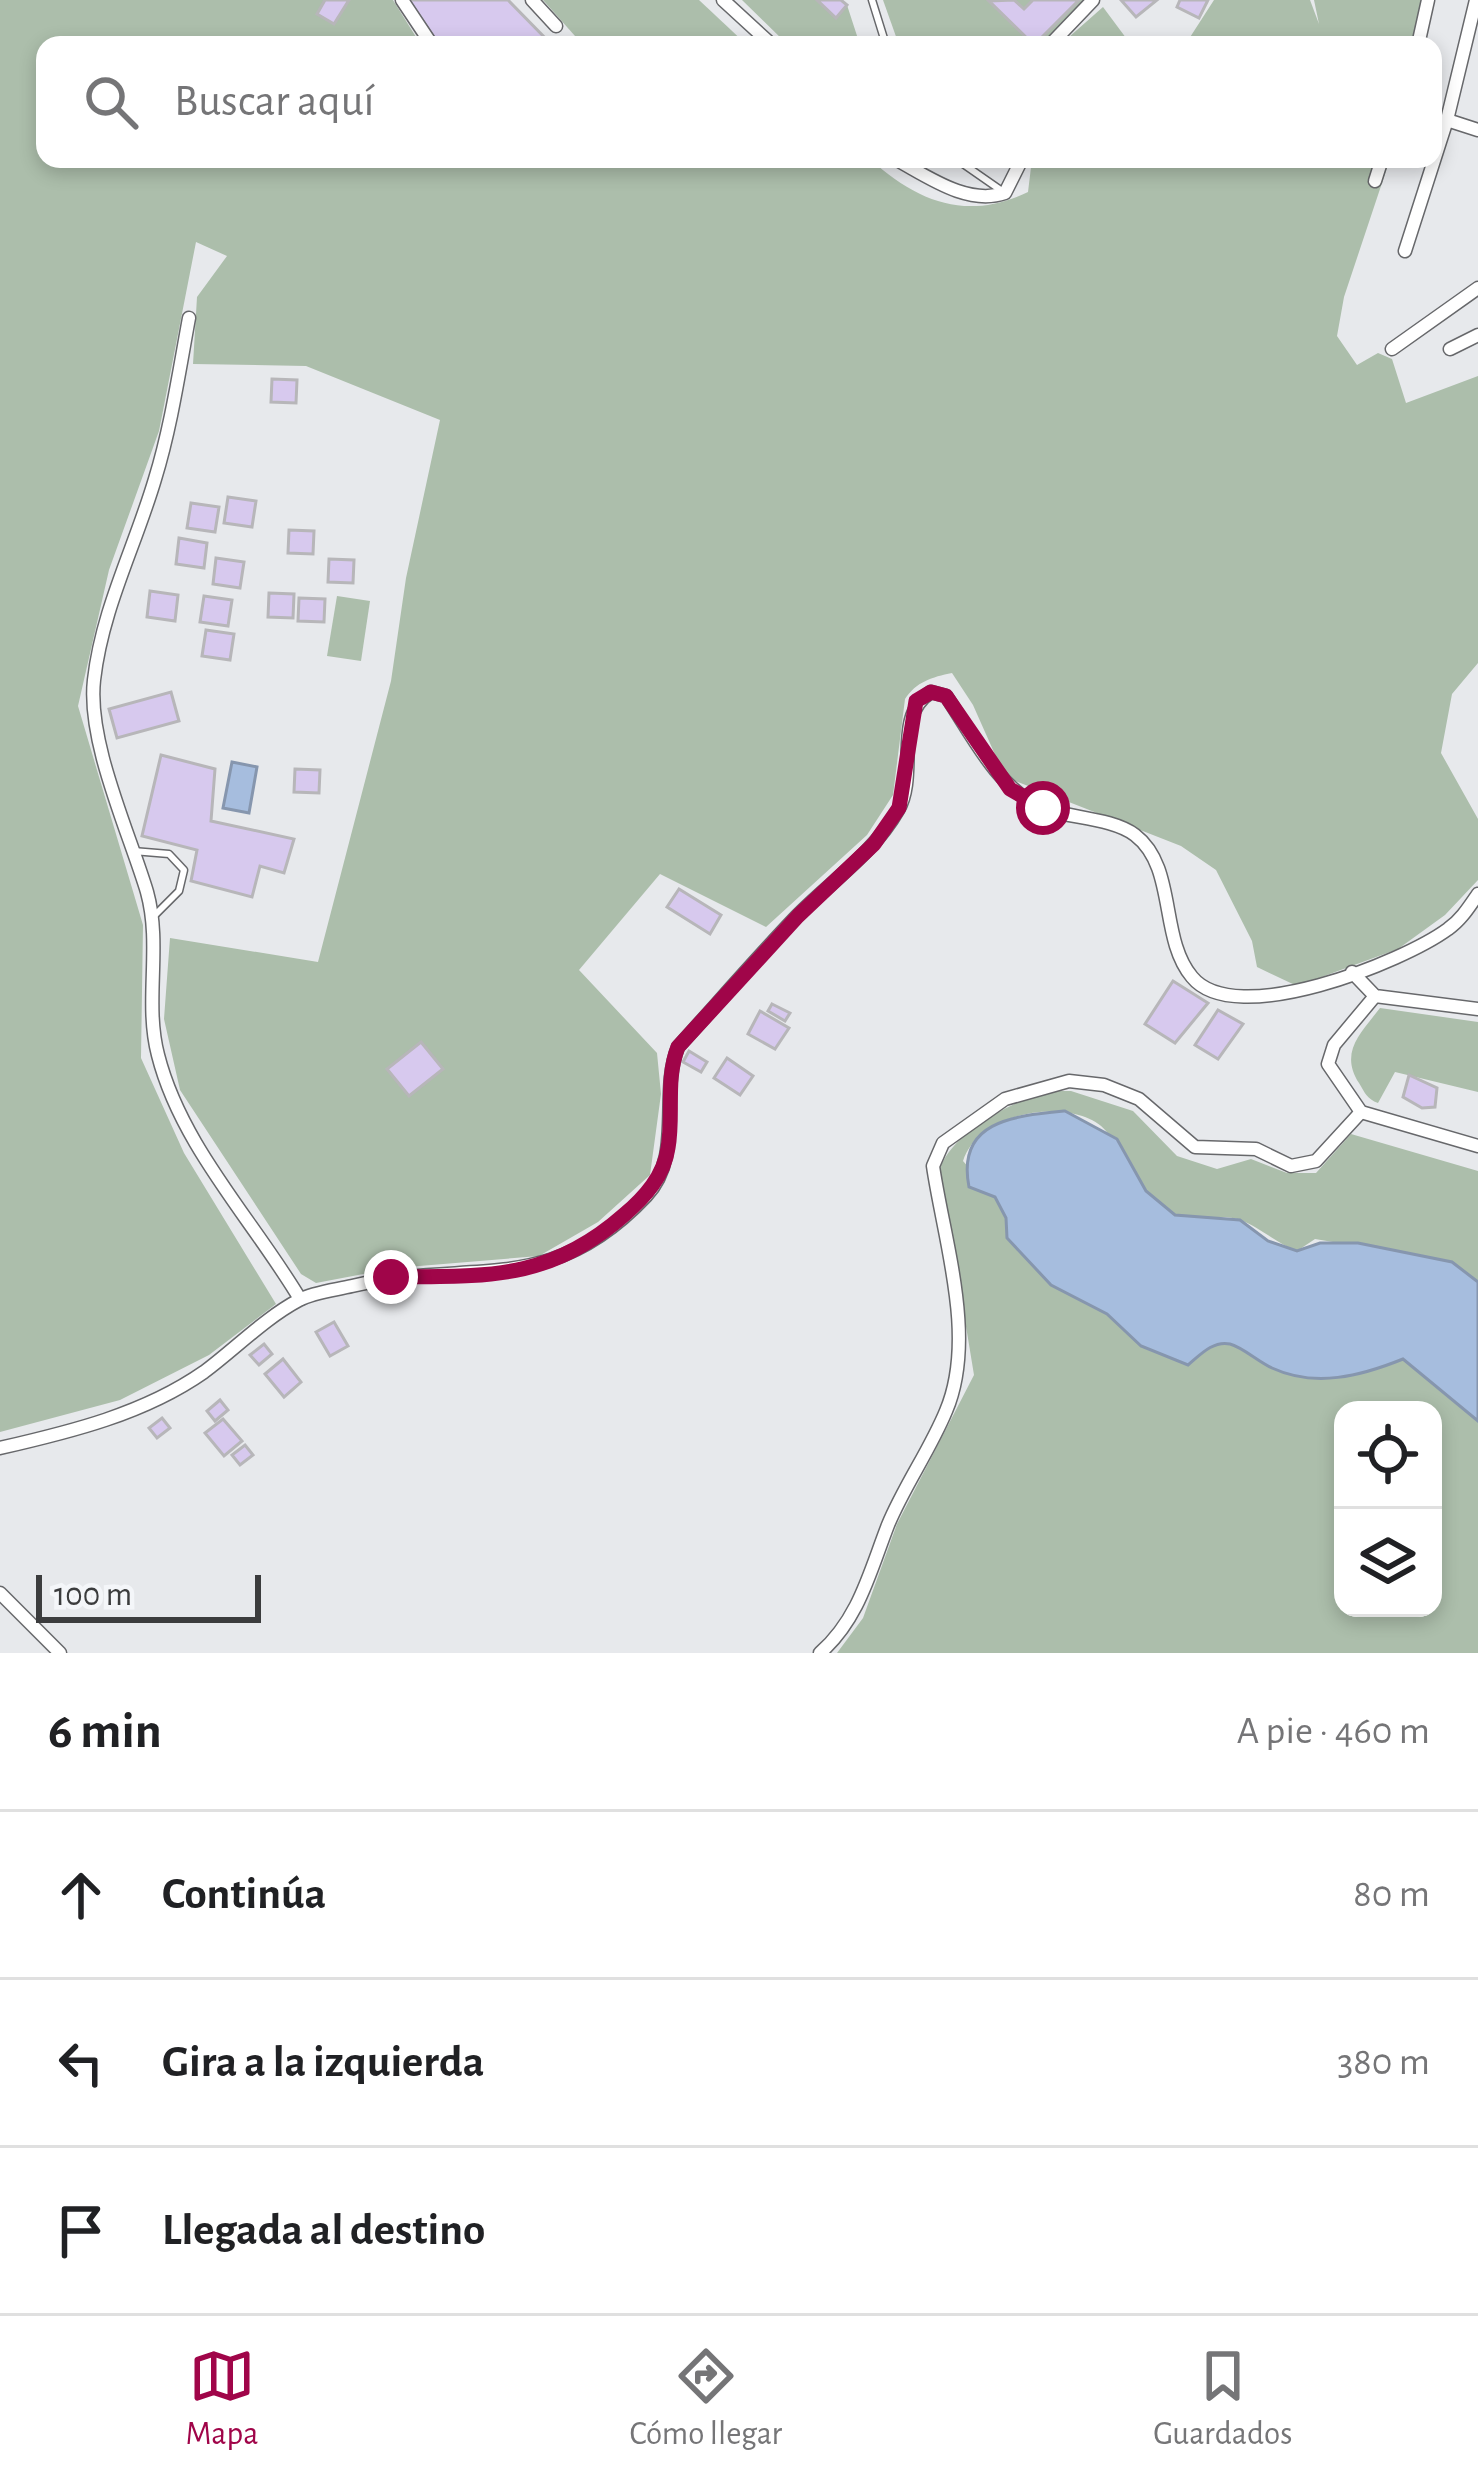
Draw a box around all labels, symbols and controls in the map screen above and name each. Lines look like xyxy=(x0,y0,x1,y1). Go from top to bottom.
search box xyxy=(36,36,1442,168)
icon: search xyxy=(78,69,144,135)
text: Buscar aquí xyxy=(174,79,374,124)
route start xyxy=(1016,781,1070,835)
route end xyxy=(364,1250,418,1304)
map controls xyxy=(1334,1401,1442,1617)
button: locate xyxy=(1334,1401,1442,1509)
button: layers xyxy=(1334,1509,1442,1617)
scale bar xyxy=(36,1569,261,1622)
text: 100 m xyxy=(54,1579,132,1612)
text: 6 min xyxy=(48,1706,162,1757)
text: A pie · 460 m xyxy=(1237,1712,1430,1751)
icon: ahead xyxy=(48,1862,114,1928)
text: Continúa xyxy=(162,1872,326,1917)
text: 80 m xyxy=(1353,1875,1430,1914)
icon: left xyxy=(48,2030,114,2096)
text: Gira a la izquierda xyxy=(162,2040,484,2085)
text: 380 m xyxy=(1337,2043,1430,2082)
icon: arrive xyxy=(48,2198,114,2264)
text: Llegada al destino xyxy=(162,2208,485,2253)
tab: Mapa xyxy=(185,2343,258,2455)
tab: Cómo llegar xyxy=(629,2343,782,2455)
tab: Guardados xyxy=(1153,2343,1293,2455)

